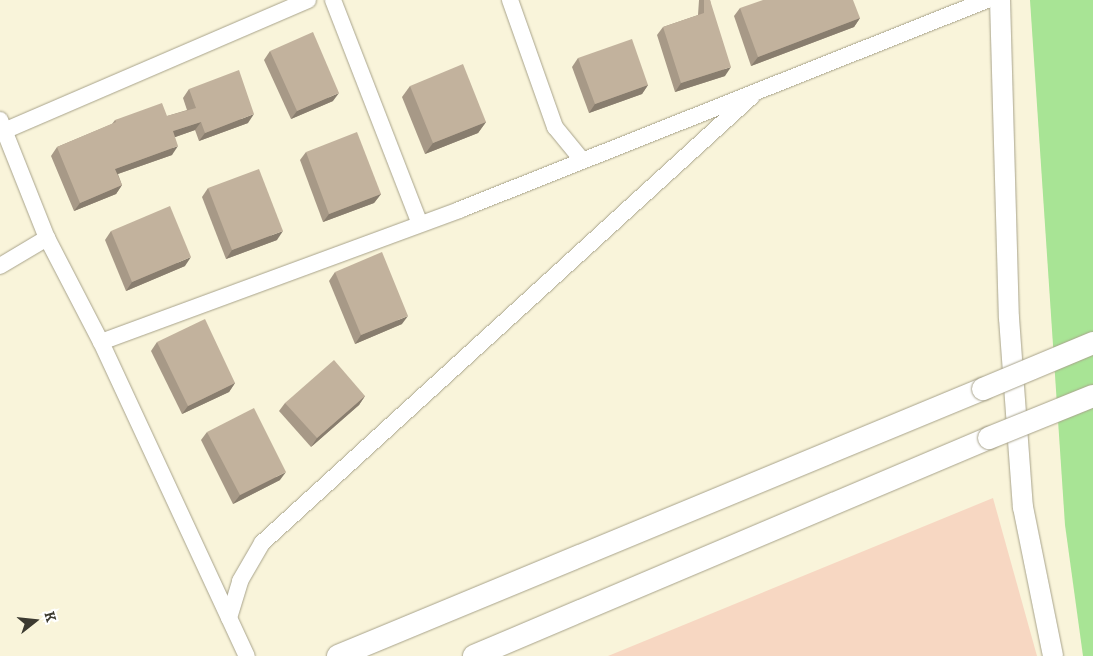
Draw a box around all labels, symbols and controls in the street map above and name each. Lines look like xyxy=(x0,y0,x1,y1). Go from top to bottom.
north arrow xyxy=(10,596,60,646)
text: K xyxy=(40,610,59,624)

